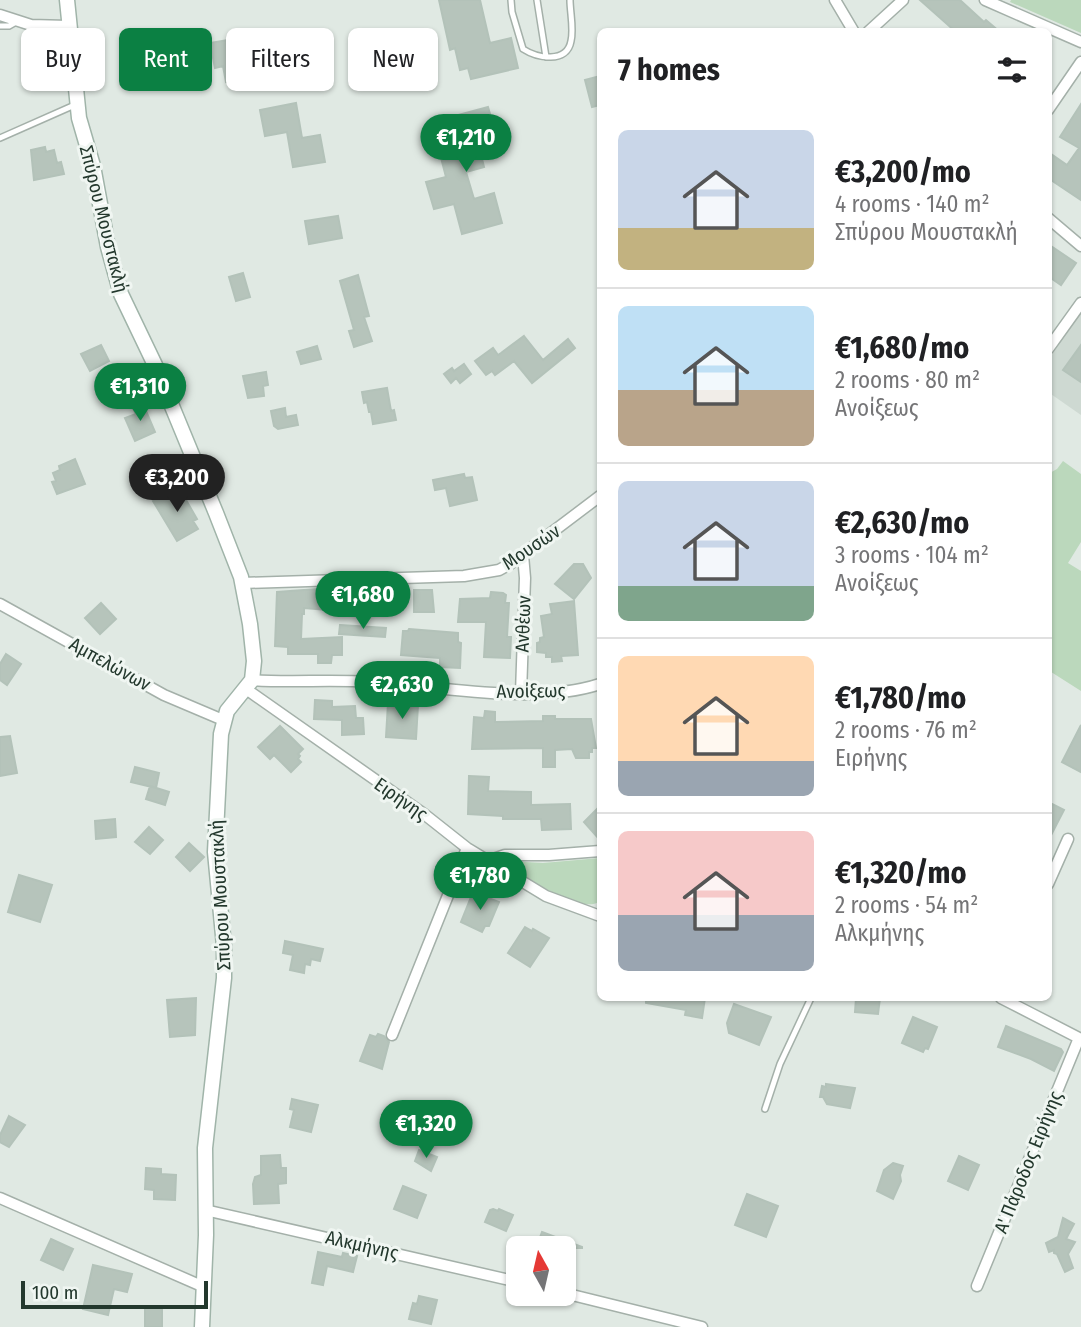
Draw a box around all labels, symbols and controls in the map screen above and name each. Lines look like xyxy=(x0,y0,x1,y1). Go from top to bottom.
chip: Buy xyxy=(21,28,105,91)
chip: Rent xyxy=(119,28,212,91)
chip: Filters xyxy=(226,28,334,91)
chip: New xyxy=(348,28,438,91)
icon: filters xyxy=(993,51,1031,89)
text: 7 homes xyxy=(618,52,720,88)
pin: €1,210 xyxy=(409,114,523,174)
text: €1,210 xyxy=(436,123,496,151)
street label: Σπύρου Μουστακλή xyxy=(75,143,133,295)
text: €3,200/mo xyxy=(835,154,971,190)
icon: home xyxy=(674,158,758,242)
text: 4 rooms · 140 m² xyxy=(835,190,990,218)
text: Σπύρου Μουστακλή xyxy=(835,218,1018,246)
text: €1,680/mo xyxy=(835,330,969,366)
icon: home xyxy=(674,334,758,418)
pin: €1,310 xyxy=(83,364,197,423)
text: 2 rooms · 80 m² xyxy=(835,366,980,394)
text: €1,310 xyxy=(110,372,170,400)
text: Ανοίξεως xyxy=(835,394,919,422)
pin: €3,200 xyxy=(120,454,234,514)
text: €3,200 xyxy=(145,463,209,491)
text: €2,630/mo xyxy=(835,505,969,541)
icon: home xyxy=(674,509,758,593)
street label: Μουσών xyxy=(498,519,565,575)
text: 3 rooms · 104 m² xyxy=(835,541,989,569)
text: Ανοίξεως xyxy=(835,569,919,597)
pin: €1,680 xyxy=(306,572,420,631)
text: €1,680 xyxy=(331,580,395,608)
street label: Ανθέων xyxy=(511,594,536,653)
street label: Αμπελώνων xyxy=(65,632,155,696)
pin: €2,630 xyxy=(345,662,459,721)
text: €2,630 xyxy=(371,670,434,698)
street label: Ανοίξεως xyxy=(496,679,566,703)
text: €1,780/mo xyxy=(835,680,966,716)
icon: home xyxy=(674,684,758,768)
text: 2 rooms · 76 m² xyxy=(835,716,977,744)
text: Ειρήνης xyxy=(835,744,907,772)
street label: Ειρήνης xyxy=(370,772,432,826)
street label: Σπύρου Μουστακλή xyxy=(205,819,235,971)
pin: €1,780 xyxy=(423,852,537,912)
text: €1,320/mo xyxy=(835,855,966,891)
icon: home xyxy=(674,859,758,943)
text: €1,780 xyxy=(450,861,510,889)
text: 2 rooms · 54 m² xyxy=(835,891,978,919)
text: Αλκμήνης xyxy=(835,919,924,947)
street label: A' Πάροδος Ειρήνης xyxy=(989,1088,1067,1236)
pin: €1,320 xyxy=(369,1100,483,1160)
text: €1,320 xyxy=(396,1109,456,1137)
street label: Αλκμήνης xyxy=(323,1226,401,1264)
north arrow xyxy=(506,1236,576,1306)
map controls xyxy=(506,1236,576,1306)
scale bar xyxy=(21,1278,208,1310)
text: 100 m xyxy=(32,1281,78,1304)

